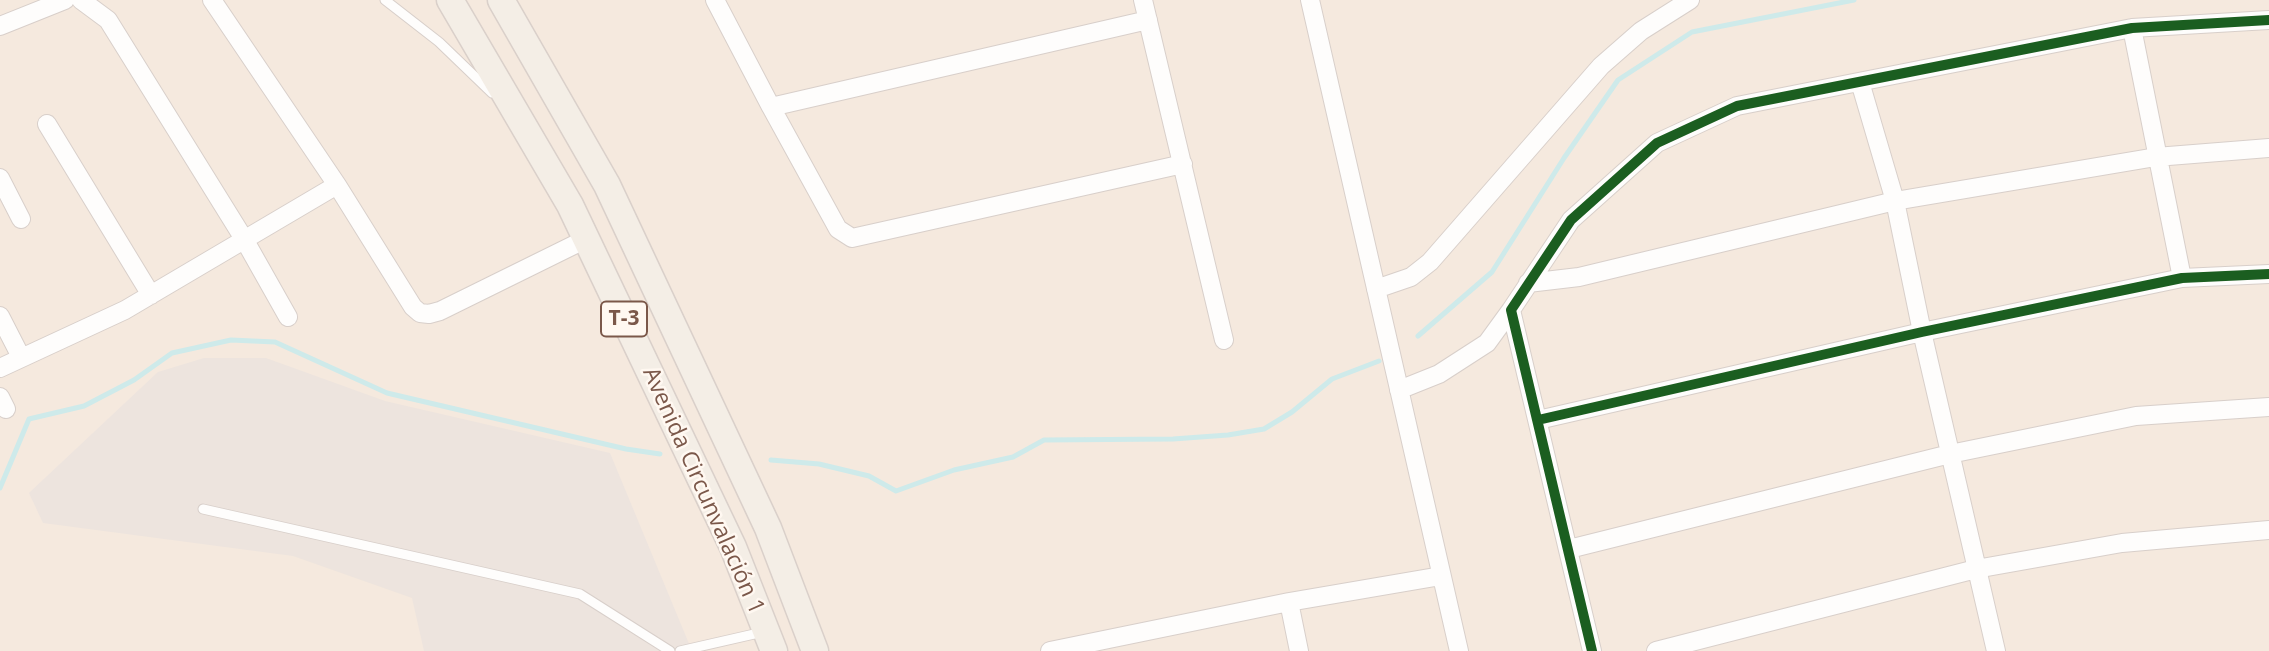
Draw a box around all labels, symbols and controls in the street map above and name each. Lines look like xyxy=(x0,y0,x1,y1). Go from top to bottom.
road number: T-3 xyxy=(601,302,647,336)
street label: Avenida Circunvalación 1 xyxy=(636,363,770,619)

